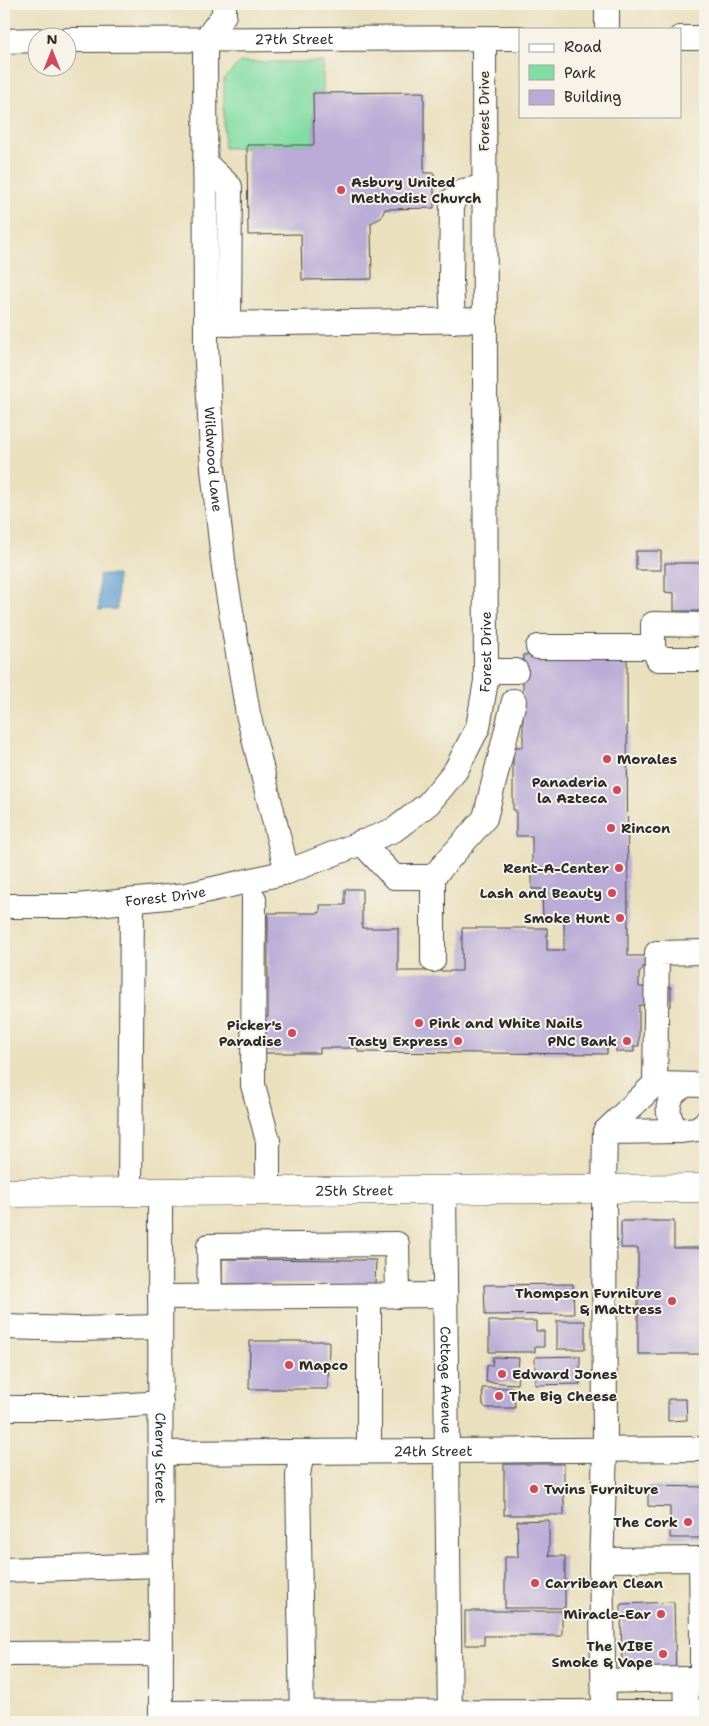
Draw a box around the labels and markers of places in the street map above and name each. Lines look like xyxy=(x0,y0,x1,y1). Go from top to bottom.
place label: Asbury United Methodist Church xyxy=(351,173,481,207)
marker: Asbury United Methodist Church xyxy=(335,184,347,196)
place label: Morales xyxy=(617,750,677,768)
marker: Morales xyxy=(601,753,613,765)
place label: Panaderia la Azteca xyxy=(532,773,607,807)
marker: Panaderia la Azteca xyxy=(611,784,623,796)
place label: Rincon xyxy=(621,819,670,837)
marker: Rincon xyxy=(605,822,617,834)
place label: Rent-A-Center xyxy=(503,859,609,877)
marker: Rent-A-Center xyxy=(613,862,625,874)
place label: Lash and Beauty xyxy=(480,884,602,902)
marker: Lash and Beauty xyxy=(606,887,618,899)
place label: Smoke Hunt xyxy=(524,909,610,927)
marker: Smoke Hunt xyxy=(614,912,626,924)
place label: Pink and White Nails xyxy=(429,1014,583,1032)
place label: Picker's Paradise xyxy=(219,1016,282,1050)
marker: Pink and White Nails xyxy=(413,1017,425,1029)
marker: Picker's Paradise xyxy=(286,1027,298,1039)
place label: Tasty Express xyxy=(348,1032,448,1050)
place label: PNC Bank xyxy=(547,1032,617,1050)
marker: Tasty Express xyxy=(452,1035,464,1047)
marker: PNC Bank xyxy=(621,1035,633,1047)
place label: Thompson Furniture & Mattress xyxy=(515,1284,662,1318)
marker: Thompson Furniture & Mattress xyxy=(666,1295,678,1307)
place label: Mapco xyxy=(299,1356,348,1374)
marker: Mapco xyxy=(283,1359,295,1371)
place label: Edward Jones xyxy=(512,1365,617,1383)
marker: Edward Jones xyxy=(496,1368,508,1380)
place label: The Big Cheese xyxy=(509,1387,617,1405)
marker: The Big Cheese xyxy=(493,1390,505,1402)
place label: Twins Furniture xyxy=(544,1480,659,1498)
marker: Twins Furniture xyxy=(528,1483,540,1495)
place label: The Cork xyxy=(613,1513,678,1531)
marker: The Cork xyxy=(682,1516,694,1528)
place label: Carribean Clean xyxy=(545,1574,663,1592)
marker: Carribean Clean xyxy=(529,1577,541,1589)
place label: Miracle-Ear xyxy=(563,1605,651,1623)
marker: Miracle-Ear xyxy=(655,1608,667,1620)
place label: The VIBE Smoke & Vape xyxy=(552,1637,653,1671)
marker: The VIBE Smoke & Vape xyxy=(657,1648,669,1660)

